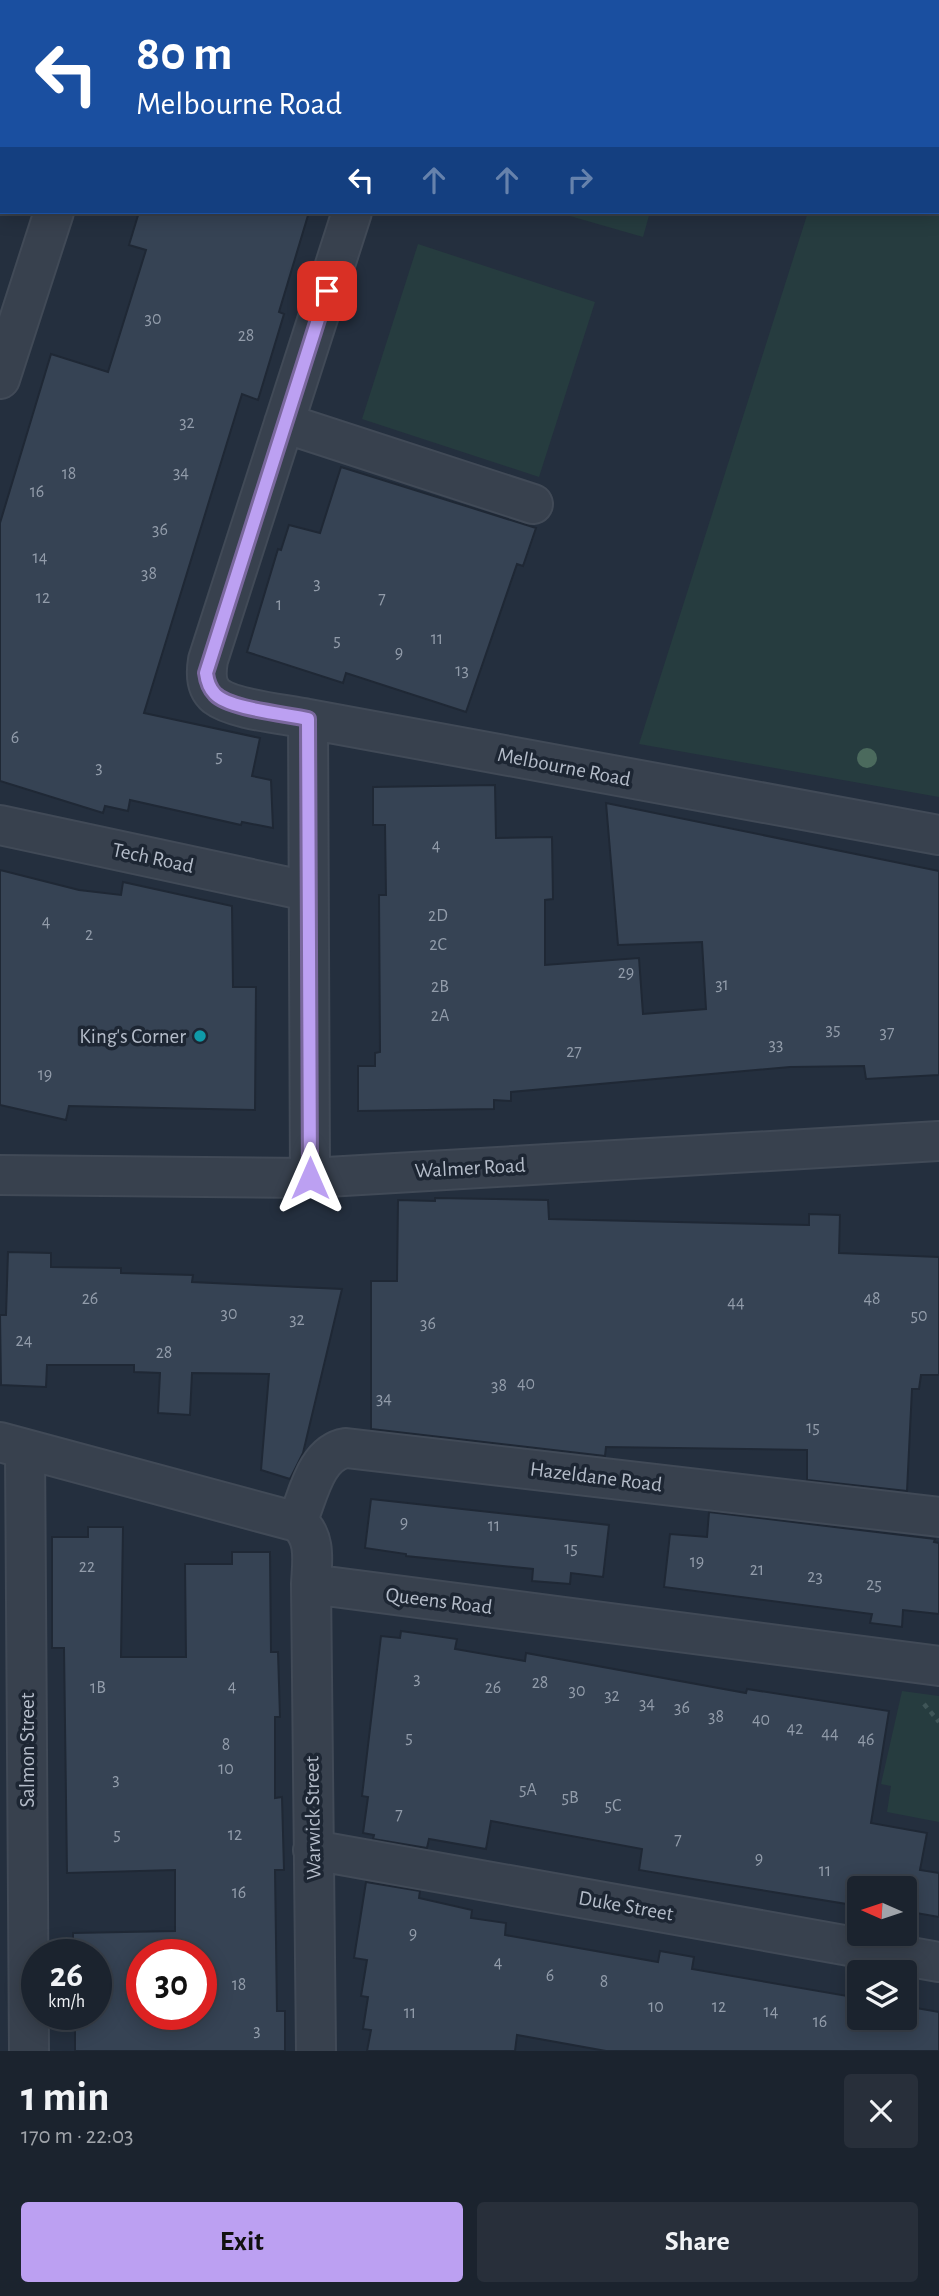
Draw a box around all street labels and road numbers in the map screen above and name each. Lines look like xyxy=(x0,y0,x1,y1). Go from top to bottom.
street label: Melbourne Road xyxy=(496,744,632,790)
street label: Tech Road xyxy=(110,839,196,877)
street label: Walmer Road xyxy=(414,1155,526,1181)
street label: Hazeldane Road xyxy=(529,1458,663,1496)
street label: Queens Road xyxy=(384,1584,494,1618)
street label: Salmon Street xyxy=(17,1692,38,1808)
street label: Warwick Street xyxy=(301,1756,325,1880)
street label: Duke Street xyxy=(577,1887,675,1925)

